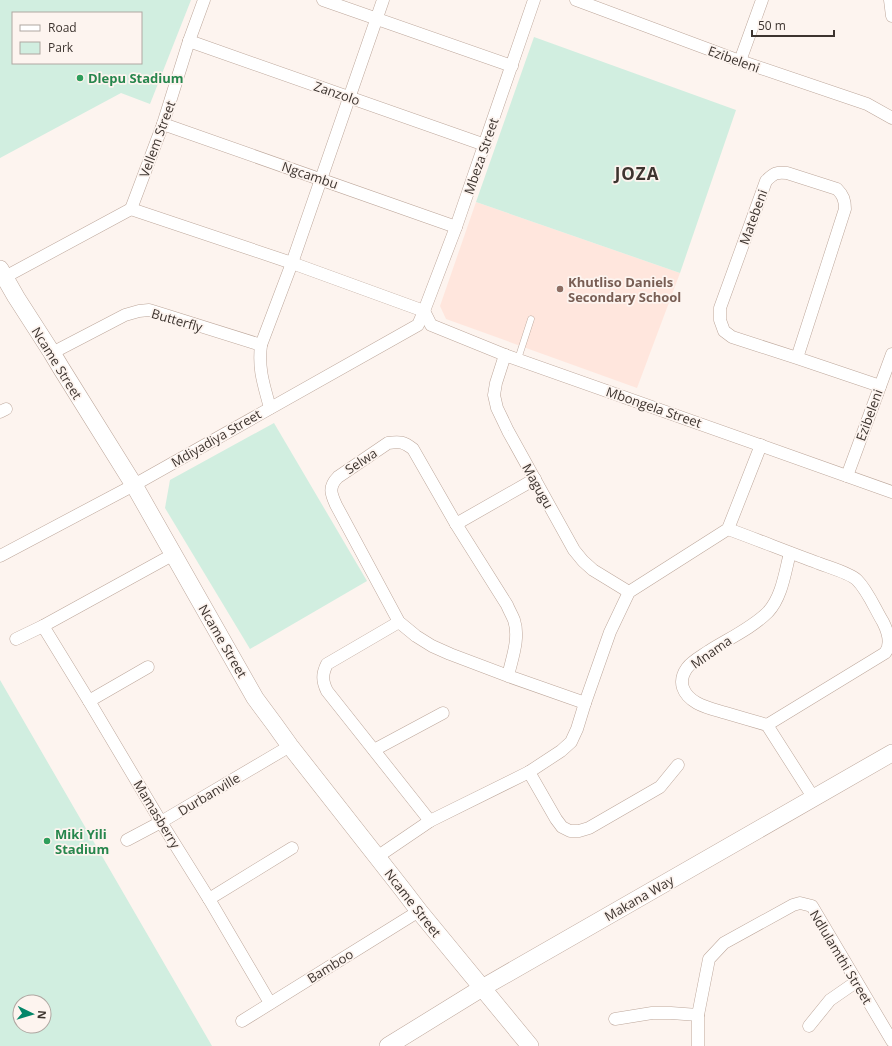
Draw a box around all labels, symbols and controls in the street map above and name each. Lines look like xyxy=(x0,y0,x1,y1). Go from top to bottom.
legend xyxy=(12,12,142,64)
scale bar xyxy=(752,12,834,38)
text: 50 m xyxy=(758,17,786,34)
text: Road xyxy=(48,19,77,36)
text: Park xyxy=(48,39,74,56)
street label: Ezibeleni xyxy=(706,41,762,77)
place label: Dlepu Stadium xyxy=(88,69,184,87)
marker: Dlepu Stadium xyxy=(75,73,85,83)
street label: Zanzolo xyxy=(312,77,363,109)
street label: Vellem Street xyxy=(135,98,179,180)
street label: Mbeza Street xyxy=(459,115,503,197)
street label: Ngcambu xyxy=(280,157,340,193)
district label: JOZA xyxy=(613,162,659,185)
street label: Matebeni xyxy=(735,187,771,247)
place label: Khutliso Daniels Secondary School xyxy=(568,273,681,306)
marker: Khutliso Daniels Secondary School xyxy=(555,284,565,294)
street label: Butterfly xyxy=(149,304,205,336)
street label: Ncame Street xyxy=(28,323,87,403)
street label: Mbongela Street xyxy=(604,382,705,432)
street label: Ezibeleni xyxy=(851,387,887,443)
street label: Mdiyadiya Street xyxy=(168,405,265,471)
street label: Selwa xyxy=(341,444,381,478)
street label: Magugu xyxy=(518,460,558,512)
street label: Ncame Street xyxy=(195,601,252,681)
street label: Mnama xyxy=(687,631,735,673)
street label: Durbanville xyxy=(175,768,243,820)
street label: Mamasberry xyxy=(130,776,185,852)
place label: Miki Yili Stadium xyxy=(55,825,109,858)
marker: Miki Yili Stadium xyxy=(42,836,52,846)
street label: Ncame Street xyxy=(381,865,446,941)
street label: Makana Way xyxy=(601,871,677,925)
street label: Ndlulamthi Street xyxy=(806,906,876,1008)
street label: Bamboo xyxy=(303,945,357,987)
north arrow xyxy=(12,994,52,1034)
text: N xyxy=(35,1010,50,1020)

